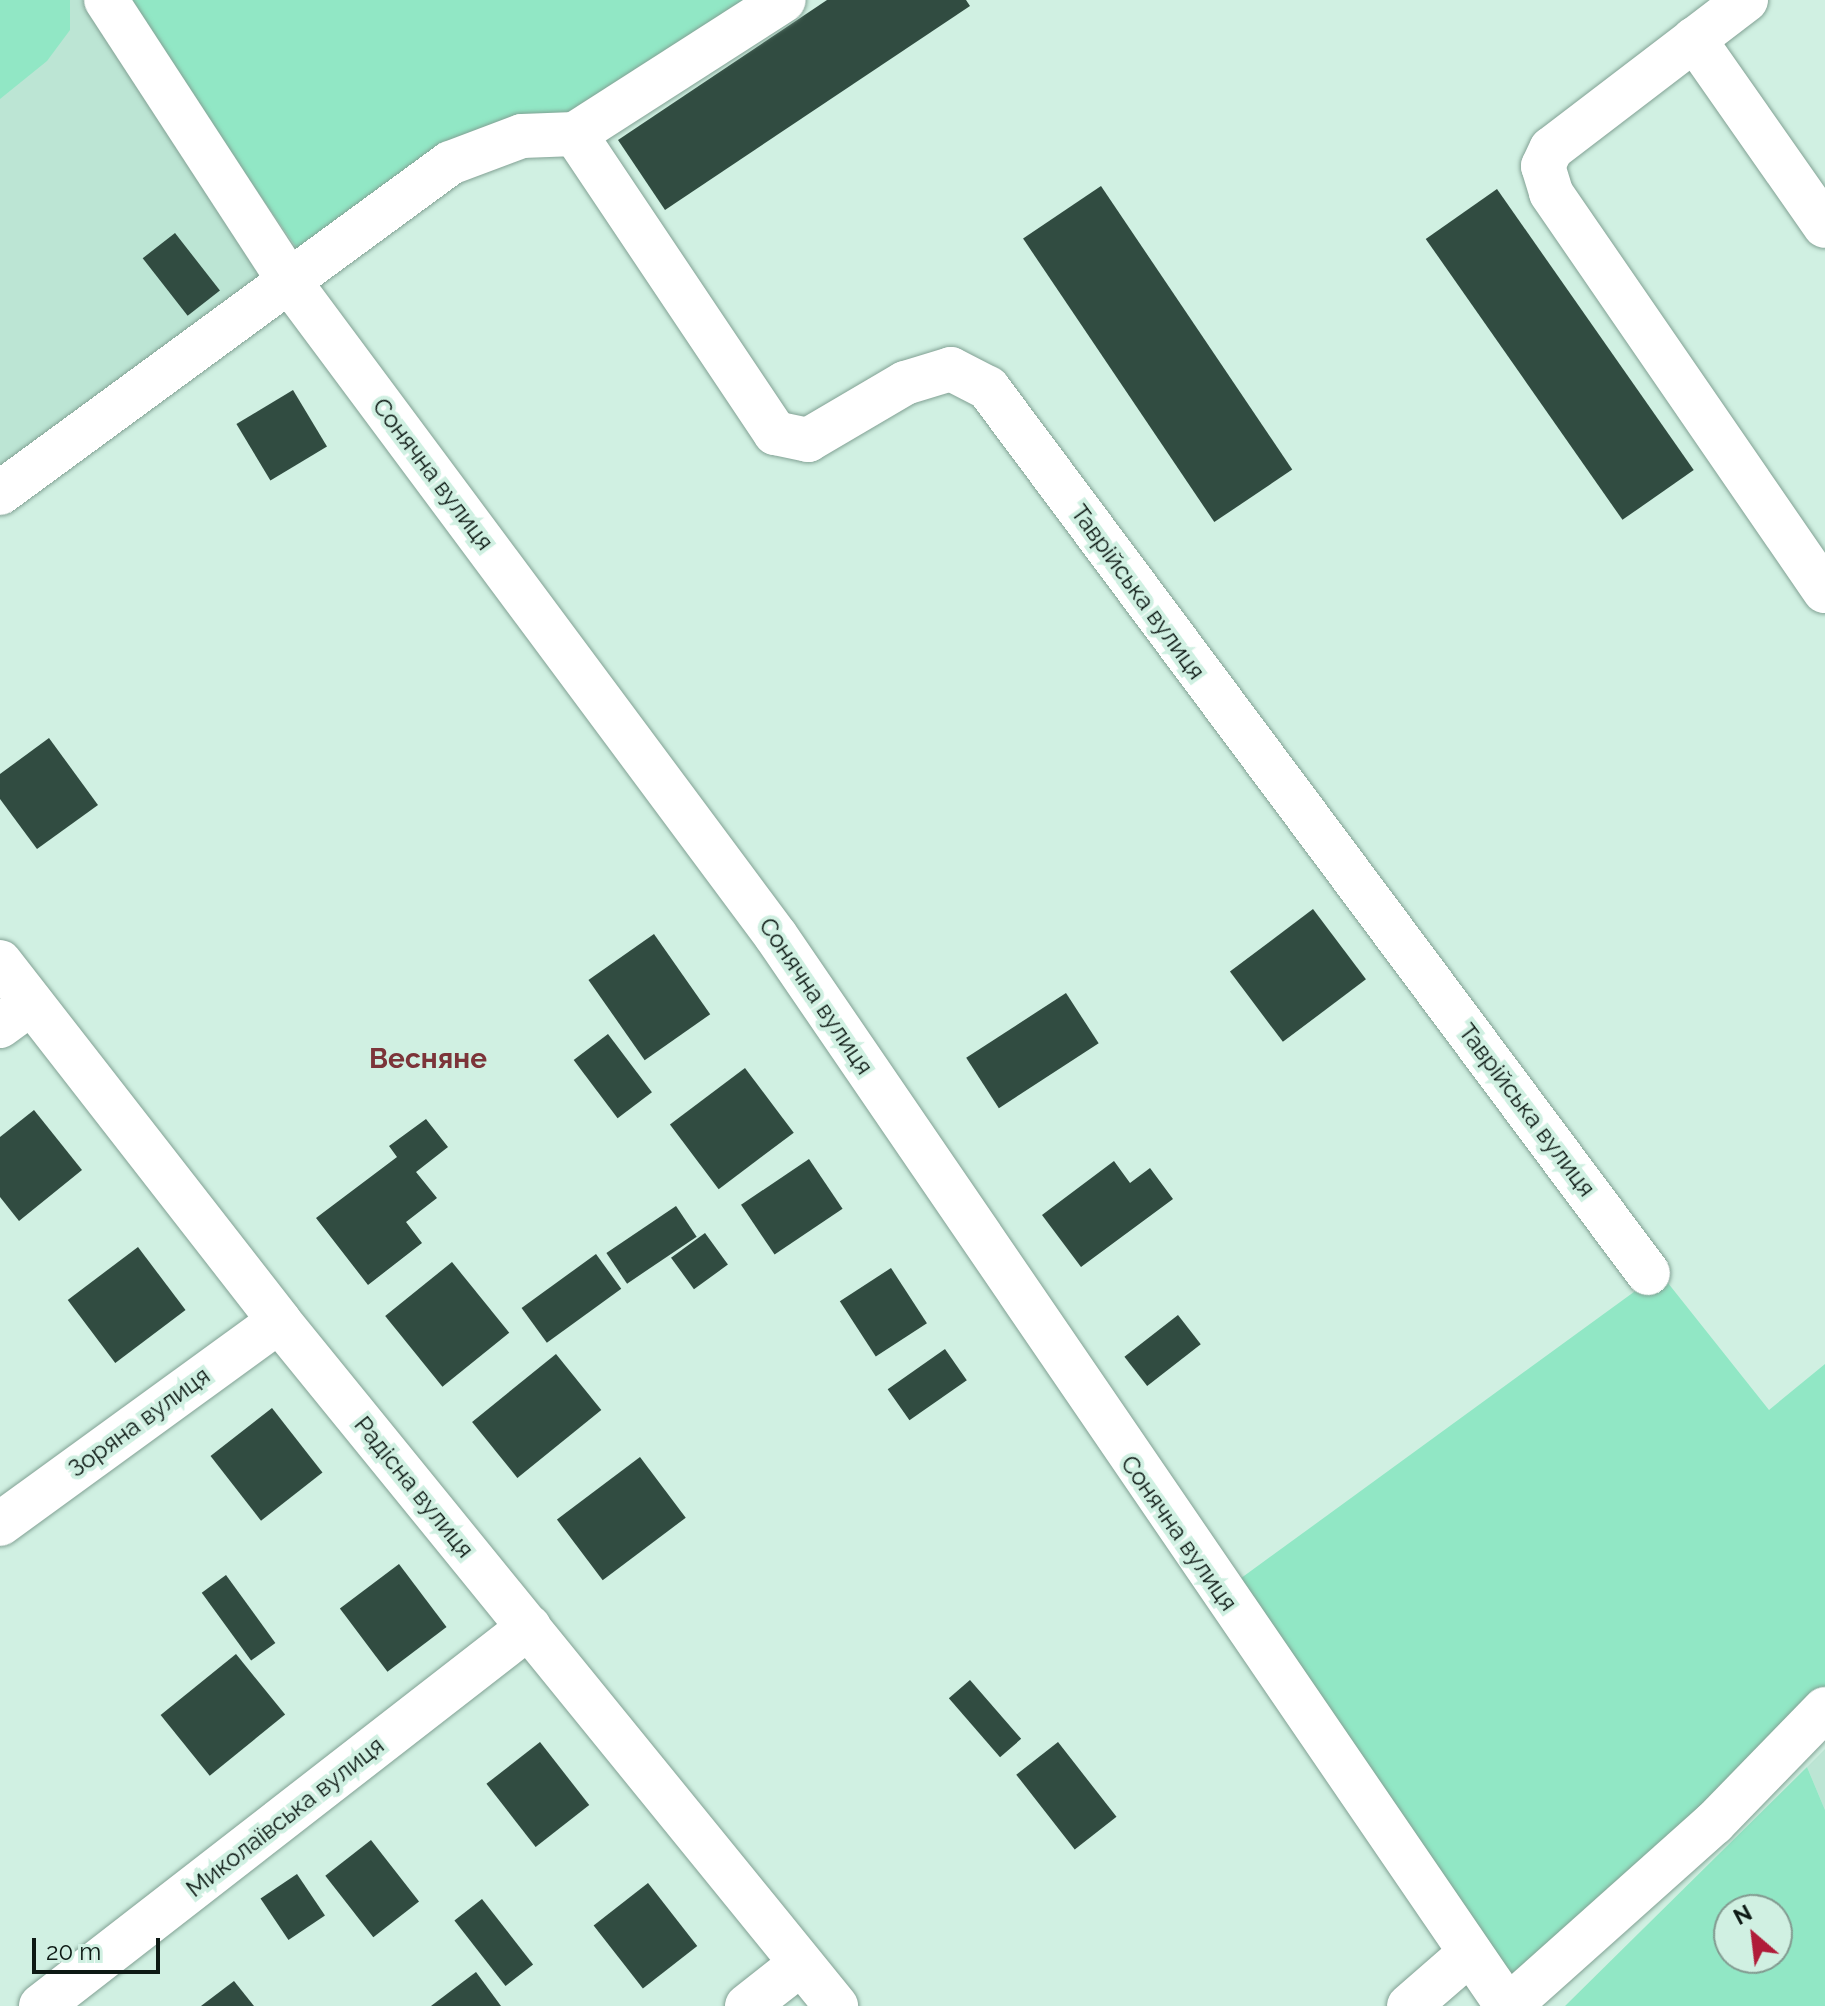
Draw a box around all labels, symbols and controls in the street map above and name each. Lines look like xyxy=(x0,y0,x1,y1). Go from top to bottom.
street label: Сонячна вулиця xyxy=(366,392,500,556)
street label: Таврійська вулиця xyxy=(1065,499,1211,685)
street label: Сонячна вулиця xyxy=(753,912,879,1080)
street label: Таврійська вулиця xyxy=(1453,1018,1601,1202)
district label: Весняне xyxy=(369,1042,487,1076)
street label: Зоряна вулиця xyxy=(63,1361,215,1483)
street label: Радісна вулиця xyxy=(348,1411,480,1563)
street label: Сонячна вулиця xyxy=(1115,1450,1243,1616)
street label: Миколаївська вулиця xyxy=(180,1731,390,1903)
north arrow xyxy=(1713,1894,1793,1974)
text: N xyxy=(1729,1899,1756,1930)
scale bar xyxy=(36,1922,164,1972)
text: 20 m xyxy=(46,1937,101,1966)

